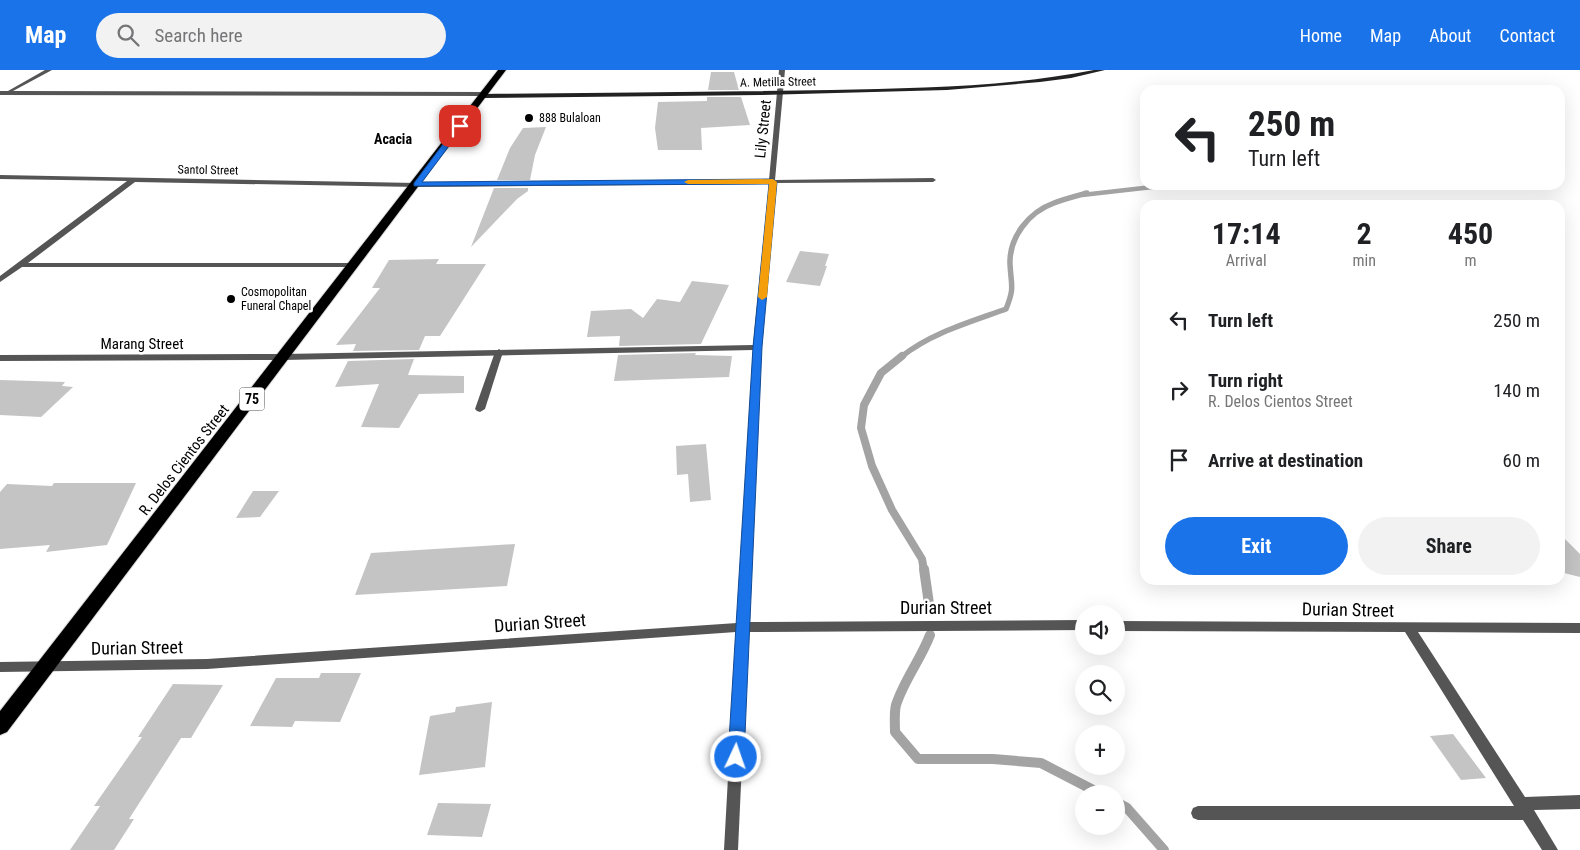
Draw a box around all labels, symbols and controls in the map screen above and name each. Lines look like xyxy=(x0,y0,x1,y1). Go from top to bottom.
search box xyxy=(96,13,446,58)
text: Map xyxy=(25,21,66,49)
icon: search xyxy=(114,21,142,49)
text: Search here xyxy=(154,24,243,47)
text: Home xyxy=(1300,25,1342,46)
text: Map xyxy=(1370,25,1401,46)
text: About xyxy=(1429,25,1471,46)
text: Contact xyxy=(1499,25,1555,46)
street label: A. Metilla Street xyxy=(740,74,817,90)
street label: Lily Street xyxy=(751,99,775,159)
text: 250 m xyxy=(1248,104,1335,145)
pin xyxy=(439,105,481,147)
icon: left xyxy=(1165,105,1230,170)
place label: 888 Bulaloan xyxy=(539,111,601,125)
icon: arrive xyxy=(446,112,474,140)
marker: 888 Bulaloan xyxy=(523,112,535,124)
district label: Acacia xyxy=(374,131,412,147)
text: Turn left xyxy=(1248,146,1320,171)
street label: Santol Street xyxy=(177,162,239,178)
text: 17:14 xyxy=(1212,216,1281,251)
text: 2 xyxy=(1357,216,1372,251)
text: 450 xyxy=(1448,216,1493,251)
text: Arrival xyxy=(1226,251,1267,270)
text: min xyxy=(1352,251,1376,270)
text: m xyxy=(1464,251,1476,270)
place label: Cosmopolitan Funeral Chapel xyxy=(241,285,311,313)
marker: Cosmopolitan Funeral Chapel xyxy=(225,293,237,305)
icon: left xyxy=(1165,306,1193,334)
text: Turn left xyxy=(1208,309,1273,332)
text: 250 m xyxy=(1493,309,1540,332)
street label: Marang Street xyxy=(100,335,184,353)
text: Turn right xyxy=(1208,369,1283,392)
icon: right xyxy=(1165,376,1193,404)
text: 140 m xyxy=(1493,379,1540,402)
road number: 75 xyxy=(240,388,264,410)
text: R. Delos Cientos Street xyxy=(1208,392,1353,411)
street label: R. Delos Cientos Street xyxy=(135,401,233,519)
icon: arrive xyxy=(1165,446,1193,474)
text: Arrive at destination xyxy=(1208,449,1363,472)
text: 60 m xyxy=(1503,449,1540,472)
button: Exit xyxy=(1165,517,1348,575)
button: Share xyxy=(1358,517,1540,575)
street label: Durian Street xyxy=(900,597,992,618)
street label: Durian Street xyxy=(1302,598,1394,621)
map controls xyxy=(1075,605,1125,835)
button: sound xyxy=(1075,605,1125,655)
street label: Durian Street xyxy=(493,609,587,636)
street label: Durian Street xyxy=(91,636,183,659)
button: search xyxy=(1075,665,1125,715)
button: + xyxy=(1075,725,1125,775)
position arrow xyxy=(709,730,761,782)
button: − xyxy=(1075,785,1125,835)

